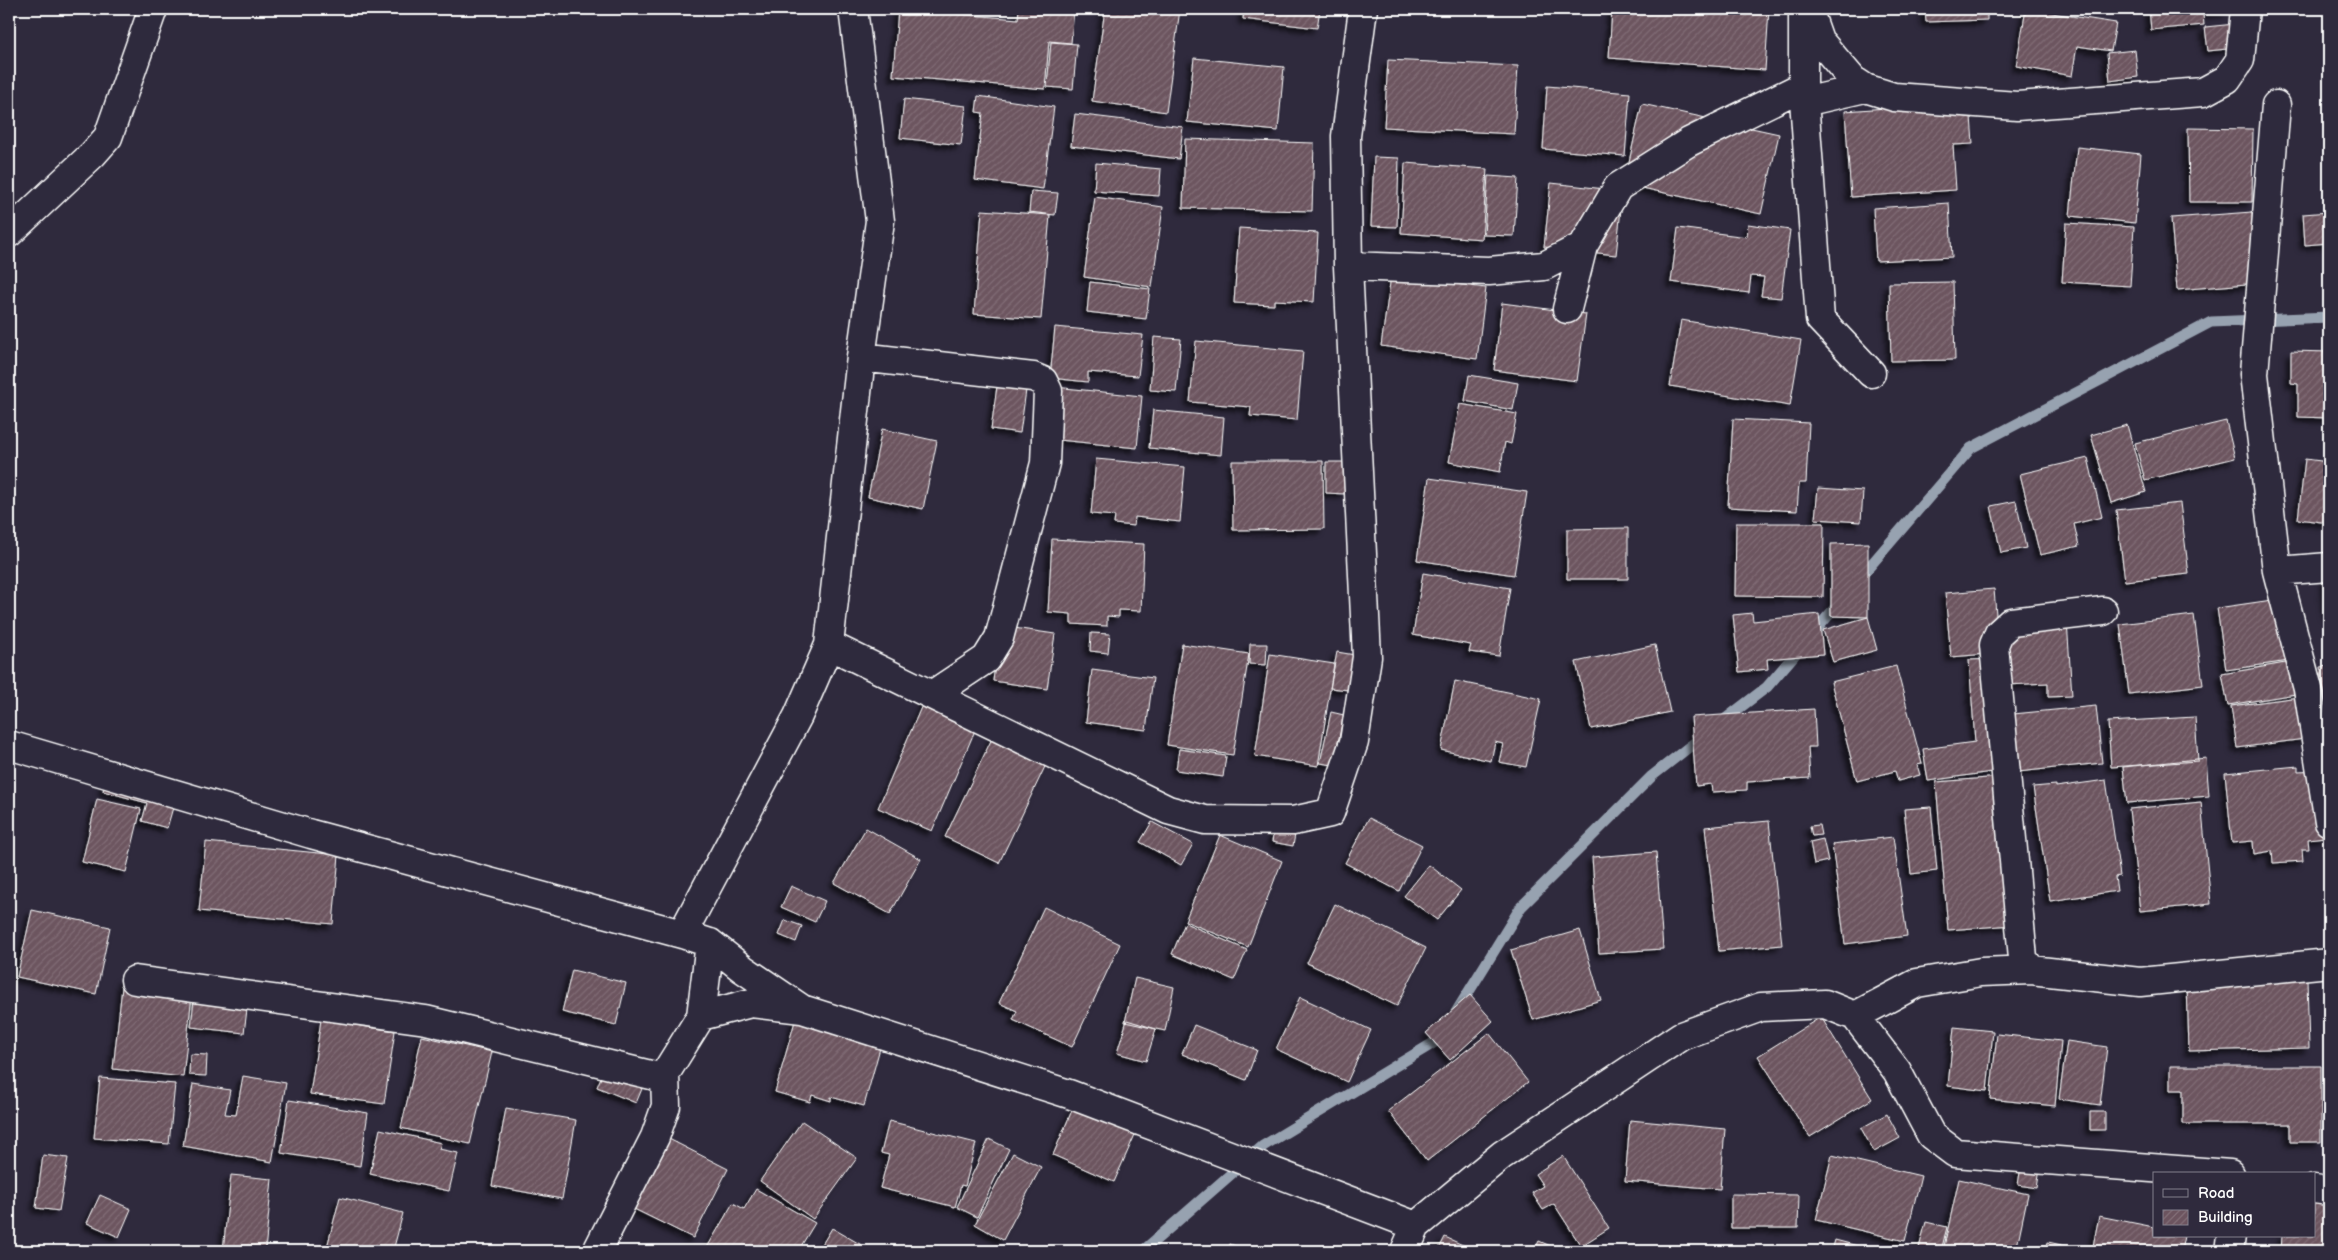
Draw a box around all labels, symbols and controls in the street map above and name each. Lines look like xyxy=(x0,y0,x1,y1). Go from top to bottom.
legend xyxy=(2153,1172,2316,1238)
text: Road xyxy=(2198,1184,2234,1203)
text: Building xyxy=(2198,1208,2253,1227)

